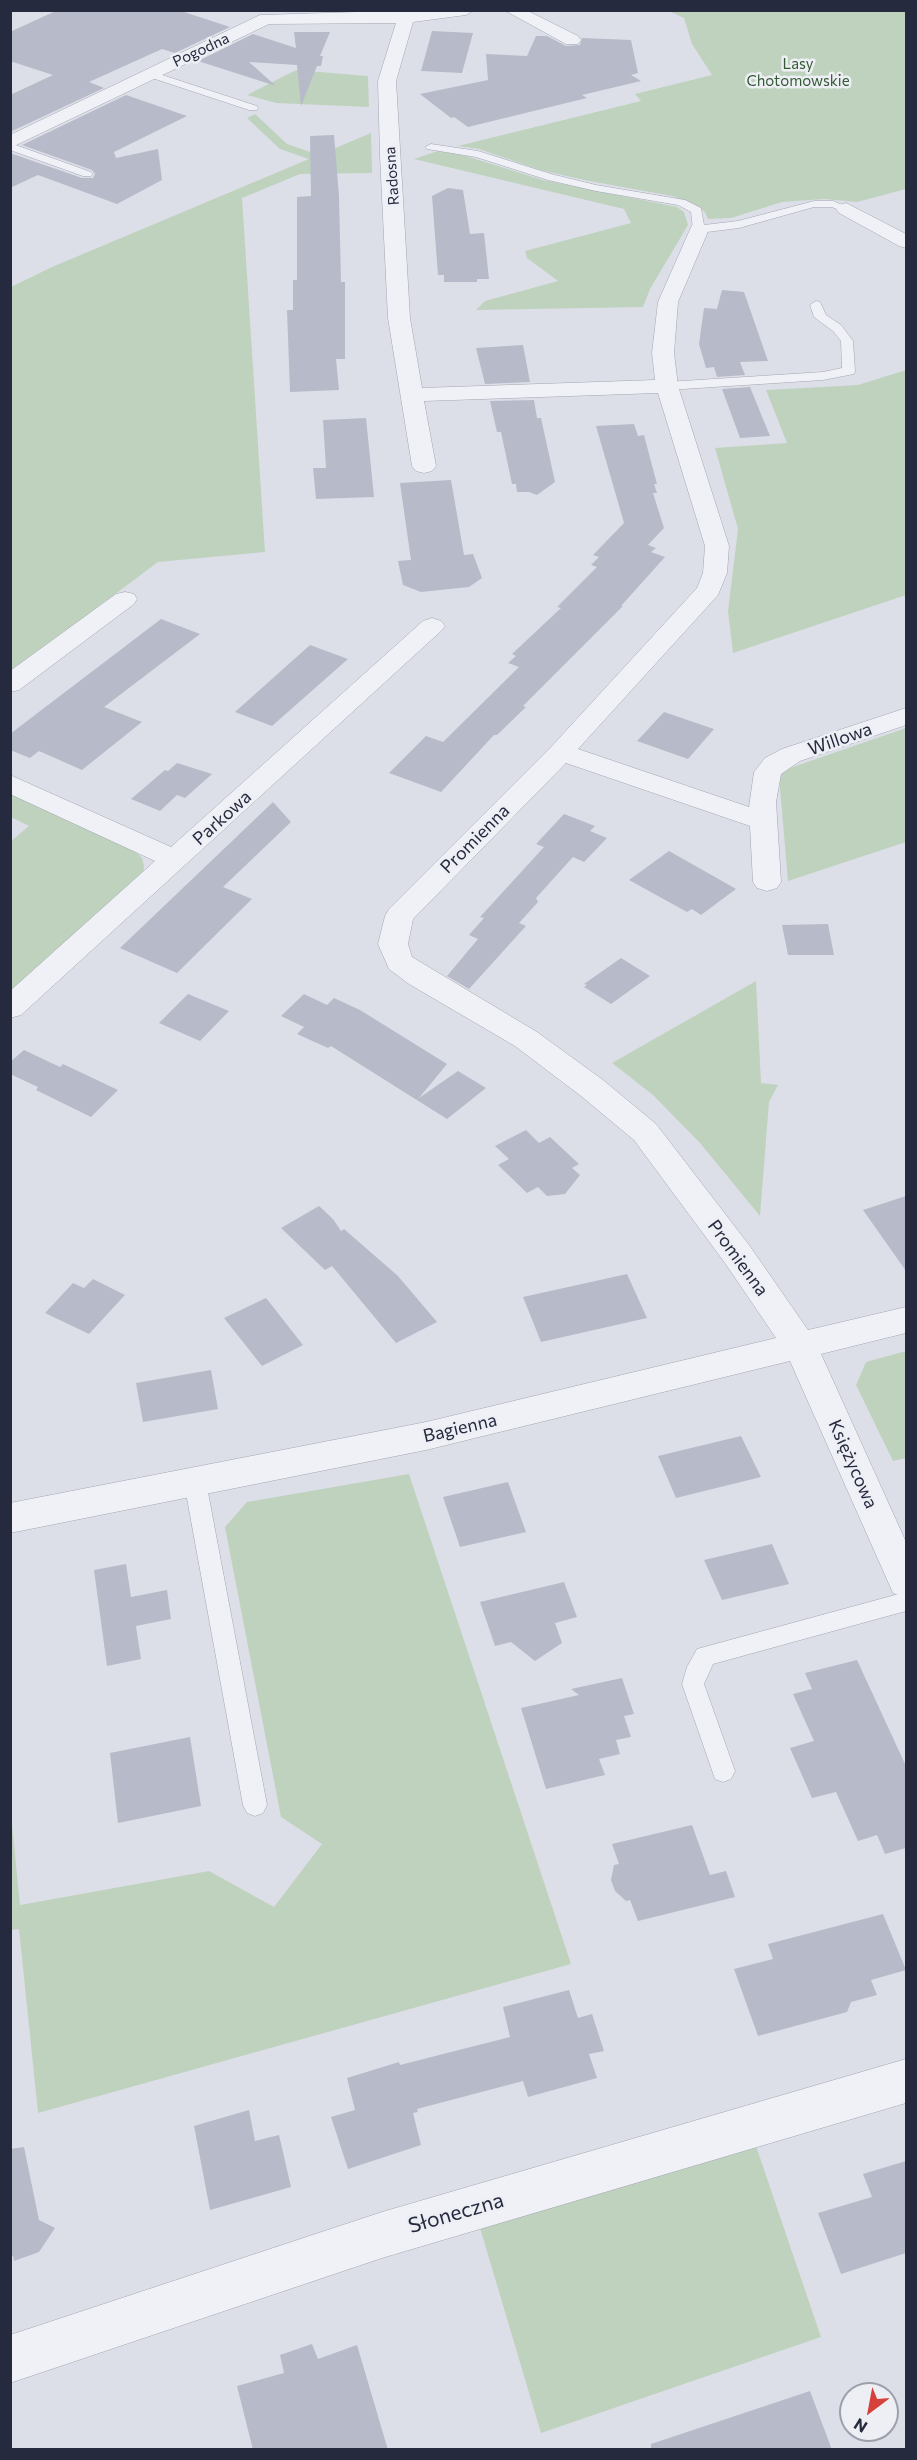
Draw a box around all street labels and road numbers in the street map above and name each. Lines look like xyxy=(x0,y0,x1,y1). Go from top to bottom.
street label: Pogodna xyxy=(170,29,232,71)
street label: Radosna xyxy=(381,146,403,206)
street label: Willowa xyxy=(805,718,875,760)
street label: Parkowa xyxy=(188,786,256,850)
street label: Promienna xyxy=(436,800,514,878)
street label: Promienna xyxy=(703,1216,773,1300)
street label: Bagienna xyxy=(421,1409,499,1447)
street label: Księżycowa xyxy=(824,1416,882,1512)
street label: Słoneczna xyxy=(405,2187,507,2239)

